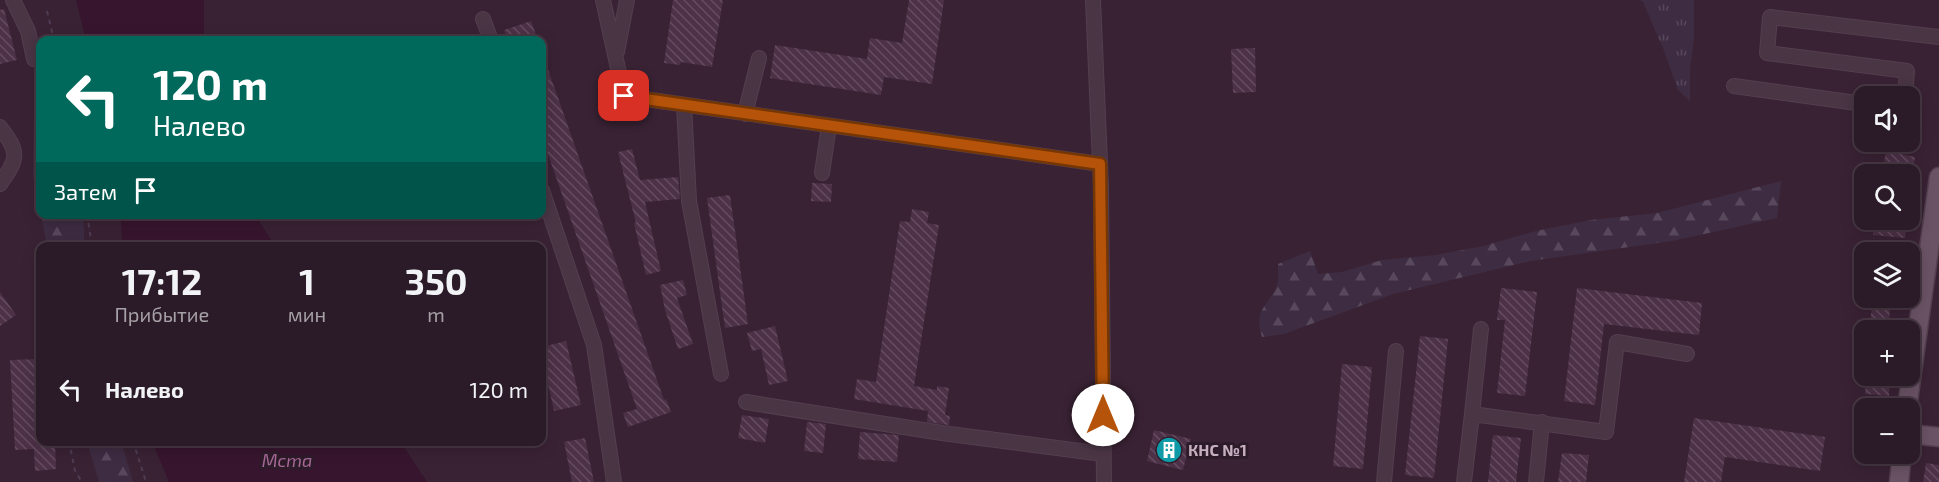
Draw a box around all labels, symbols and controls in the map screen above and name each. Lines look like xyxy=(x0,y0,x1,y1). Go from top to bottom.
text: 120 m xyxy=(153,58,268,108)
icon: left xyxy=(54,60,132,138)
pin xyxy=(598,70,649,121)
icon: arrive xyxy=(607,79,640,112)
map controls xyxy=(1854,86,1920,464)
button: sound xyxy=(1854,86,1920,152)
text: Налево xyxy=(153,109,246,141)
button: search xyxy=(1854,164,1920,230)
icon: arrive xyxy=(129,174,162,207)
text: Затем xyxy=(54,178,117,204)
button: layers xyxy=(1854,242,1920,308)
text: 17:12 xyxy=(122,259,202,302)
text: 1 xyxy=(299,259,315,302)
text: 350 xyxy=(405,259,468,302)
text: Прибытие xyxy=(114,302,209,326)
text: мин xyxy=(288,302,326,326)
text: m xyxy=(427,302,445,326)
button: + xyxy=(1854,320,1920,386)
icon: left xyxy=(54,373,87,406)
text: Налево xyxy=(105,376,184,402)
text: 120 m xyxy=(469,376,528,402)
position arrow xyxy=(1071,383,1135,447)
button: − xyxy=(1854,398,1920,464)
building icon: КНС №1 xyxy=(1154,435,1184,465)
place label: КНС №1 xyxy=(1188,440,1247,459)
water label: Мста xyxy=(262,449,312,471)

